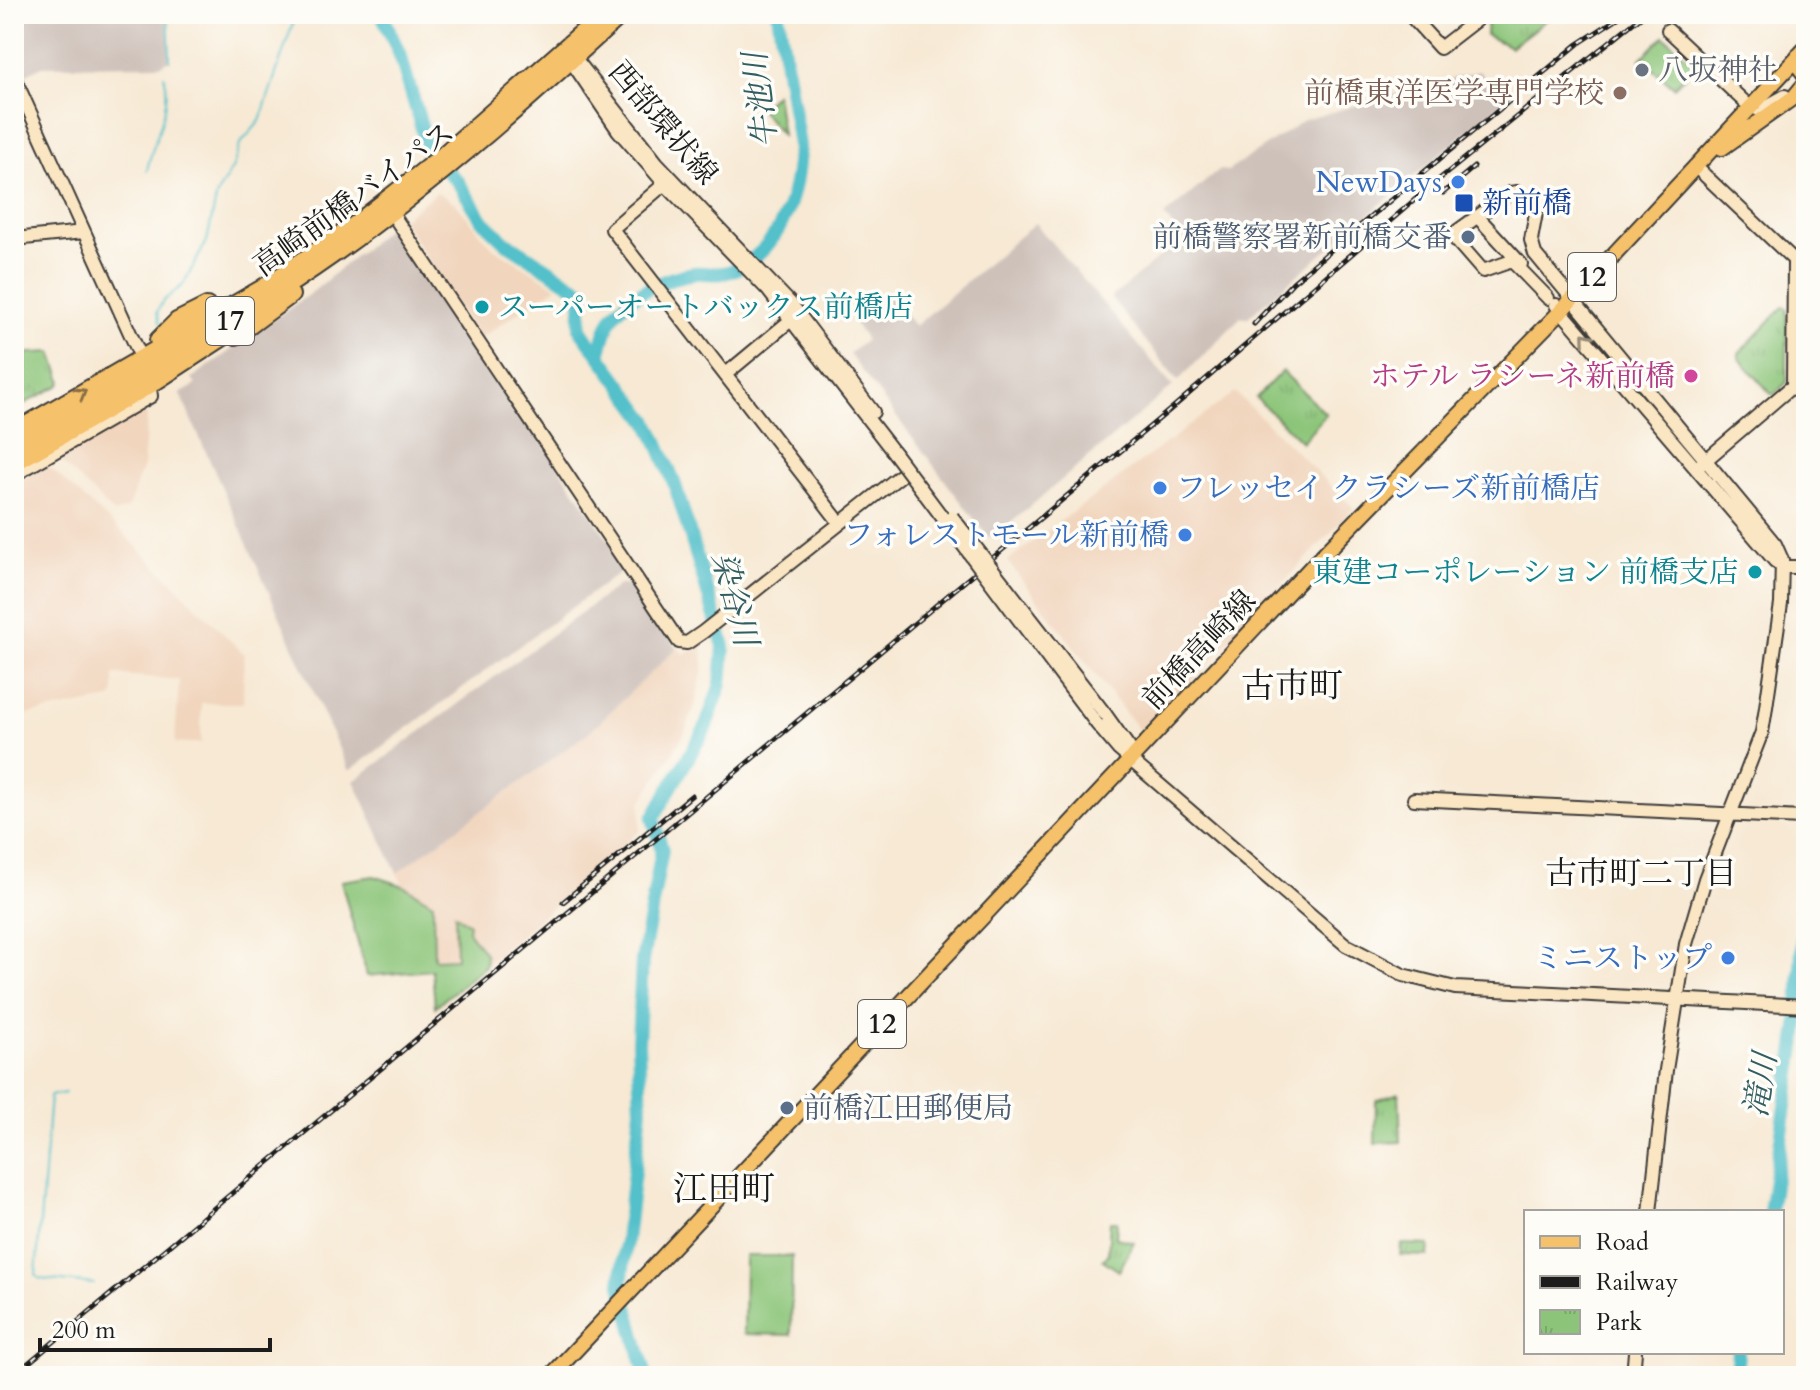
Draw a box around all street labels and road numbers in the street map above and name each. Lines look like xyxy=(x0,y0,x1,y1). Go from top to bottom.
street label: 西部環状線 xyxy=(599,52,727,194)
street label: 高崎前橋バイパス xyxy=(245,112,463,286)
road number: 12 xyxy=(1568,253,1616,301)
road number: 17 xyxy=(206,297,254,345)
street label: 前橋高崎線 xyxy=(1133,581,1265,719)
road number: 12 xyxy=(858,1000,906,1048)

